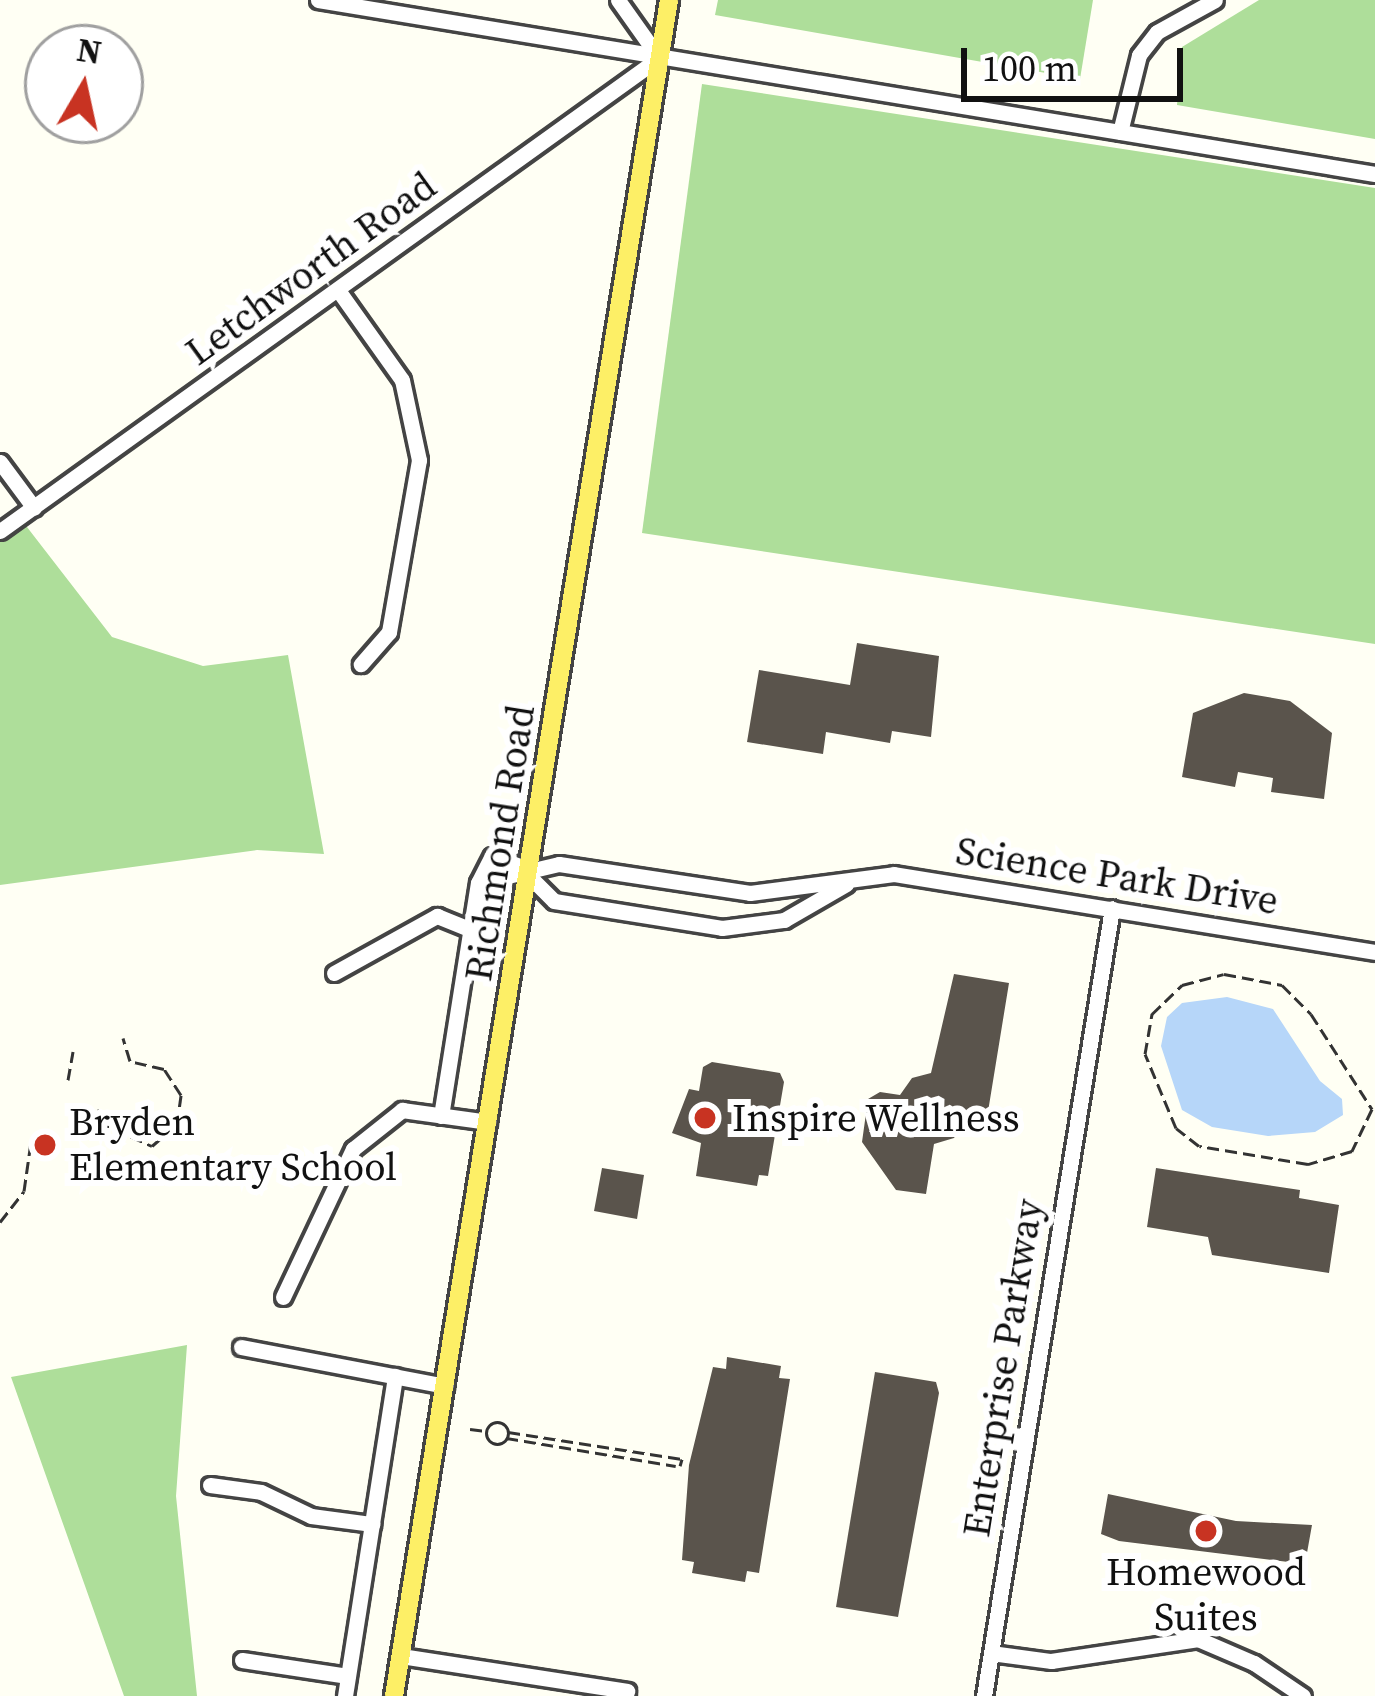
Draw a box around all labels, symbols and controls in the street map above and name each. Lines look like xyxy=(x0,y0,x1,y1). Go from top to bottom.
north arrow xyxy=(24,24,144,144)
scale bar xyxy=(967,24,1189,98)
text: N xyxy=(74,27,105,75)
text: 100 m xyxy=(982,44,1077,93)
street label: Letchworth Road xyxy=(177,163,445,375)
street label: Richmond Road xyxy=(455,702,545,984)
street label: Science Park Drive xyxy=(953,827,1281,925)
place label: Inspire Wellness xyxy=(732,1095,1021,1141)
place label: Bryden Elementary School xyxy=(69,1100,397,1191)
marker: Inspire Wellness xyxy=(689,1102,721,1134)
marker: Bryden Elementary School xyxy=(32,1132,58,1158)
street label: Enterprise Parkway xyxy=(953,1196,1053,1540)
marker: Homewood Suites xyxy=(1193,1518,1219,1544)
place label: Homewood Suites xyxy=(1106,1550,1306,1641)

